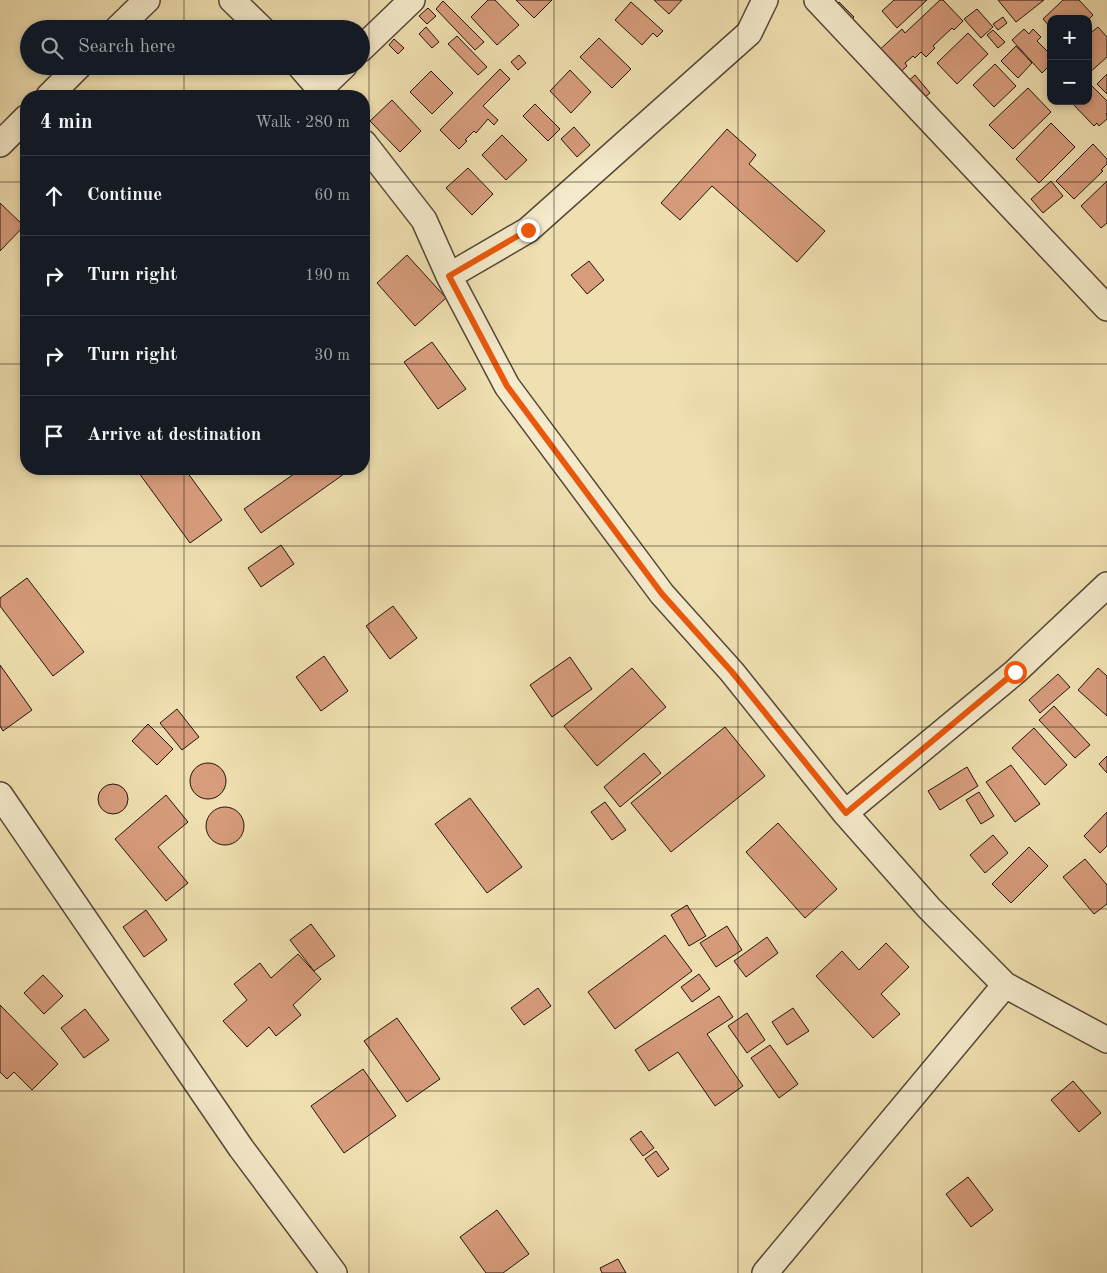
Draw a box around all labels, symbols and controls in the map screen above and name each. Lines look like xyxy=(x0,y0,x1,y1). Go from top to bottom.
map controls xyxy=(1047,15,1092,105)
button: + xyxy=(1047,15,1092,60)
search box xyxy=(20,20,370,75)
icon: search xyxy=(38,34,66,62)
text: Search here xyxy=(78,38,175,57)
button: − xyxy=(1047,60,1092,105)
text: 4 min xyxy=(40,112,93,133)
text: Walk · 280 m xyxy=(255,115,350,131)
icon: ahead xyxy=(40,182,68,210)
text: Continue xyxy=(87,186,162,205)
text: 60 m xyxy=(314,188,350,204)
route end xyxy=(517,219,540,242)
icon: right xyxy=(40,262,68,290)
text: Turn right xyxy=(87,266,177,285)
text: 190 m xyxy=(305,268,350,284)
icon: right xyxy=(40,342,68,370)
text: Turn right xyxy=(87,346,177,365)
text: 30 m xyxy=(314,348,350,364)
icon: arrive xyxy=(40,422,68,450)
text: Arrive at destination xyxy=(87,426,261,445)
route start xyxy=(1004,661,1027,684)

